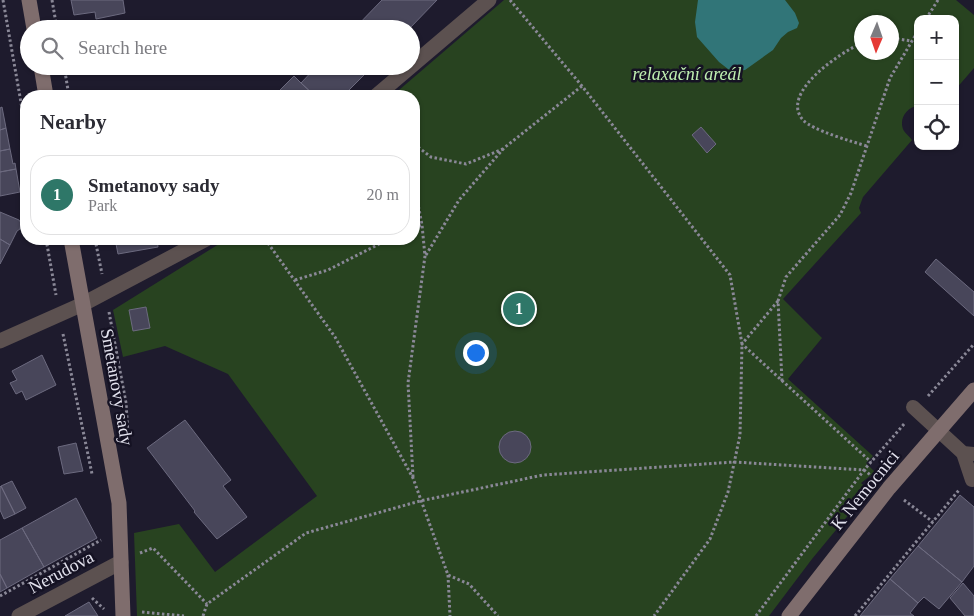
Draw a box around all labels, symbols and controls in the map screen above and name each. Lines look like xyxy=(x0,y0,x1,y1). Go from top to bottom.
north arrow xyxy=(854,15,899,60)
map controls xyxy=(914,15,959,150)
button: + xyxy=(914,15,959,60)
search box xyxy=(20,20,420,75)
icon: search xyxy=(38,34,66,62)
text: Search here xyxy=(78,37,167,58)
button: − xyxy=(914,60,959,105)
park label: relaxační areál xyxy=(632,64,742,84)
button: locate xyxy=(914,105,959,150)
text: Nearby xyxy=(40,110,107,134)
text: Smetanovy sady xyxy=(88,175,219,196)
text: 1 xyxy=(53,186,61,203)
text: 20 m xyxy=(367,186,399,203)
text: Park xyxy=(88,197,117,214)
pin: 1 xyxy=(503,290,535,328)
street label: Smetanovy sady xyxy=(97,327,137,447)
your location xyxy=(463,340,489,366)
street label: K Nemocnici xyxy=(827,446,903,534)
street label: Nerudova xyxy=(25,547,97,597)

